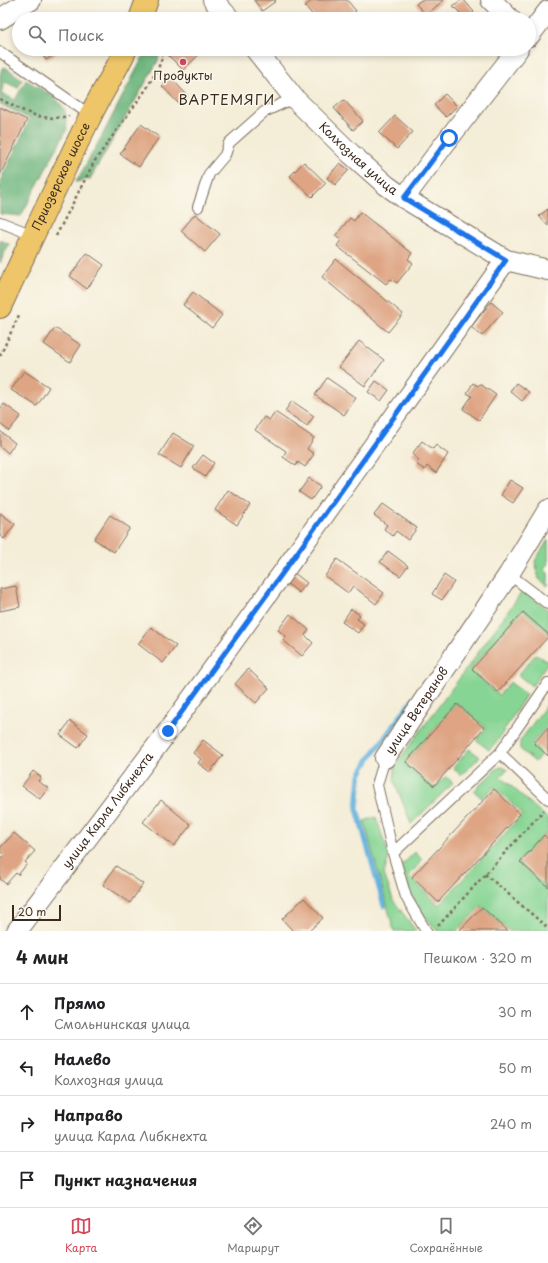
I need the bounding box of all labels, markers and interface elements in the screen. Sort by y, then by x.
search box [12,12,536,56]
icon: search [26,23,48,45]
text: Поиск [58,23,104,46]
marker: Продукты [178,57,188,67]
place label: Продукты [153,66,213,84]
district label: ВАРТЕМЯГИ [179,89,275,110]
street label: Колхозная улица [315,117,402,199]
street label: Приозерское шоссе [27,119,94,233]
route start [440,129,458,147]
street label: улица Ветеранов [380,663,452,757]
route end [159,722,177,740]
street label: улица Карла Либкнехта [57,748,157,872]
scale bar [12,903,61,922]
text: 20 m [18,903,46,920]
text: 4 мин [16,944,69,970]
text: Пешком · 320 m [424,948,532,967]
text: Прямо [54,991,105,1014]
icon: ahead [16,1001,38,1023]
text: 30 m [498,1002,532,1021]
text: Смольнинская улица [54,1014,190,1033]
text: Налево [54,1047,111,1070]
icon: left [16,1057,38,1079]
text: 50 m [498,1058,532,1077]
text: Колхозная улица [54,1070,163,1089]
text: Направо [54,1103,123,1126]
icon: right [16,1113,38,1135]
text: 240 m [490,1114,532,1133]
text: улица Карла Либкнехта [54,1126,207,1145]
text: Пункт назначения [54,1168,197,1191]
icon: arrive [16,1169,38,1191]
tab: Карта [65,1215,97,1256]
tab: Маршрут [227,1215,279,1256]
tab: Сохранённые [409,1215,483,1256]

